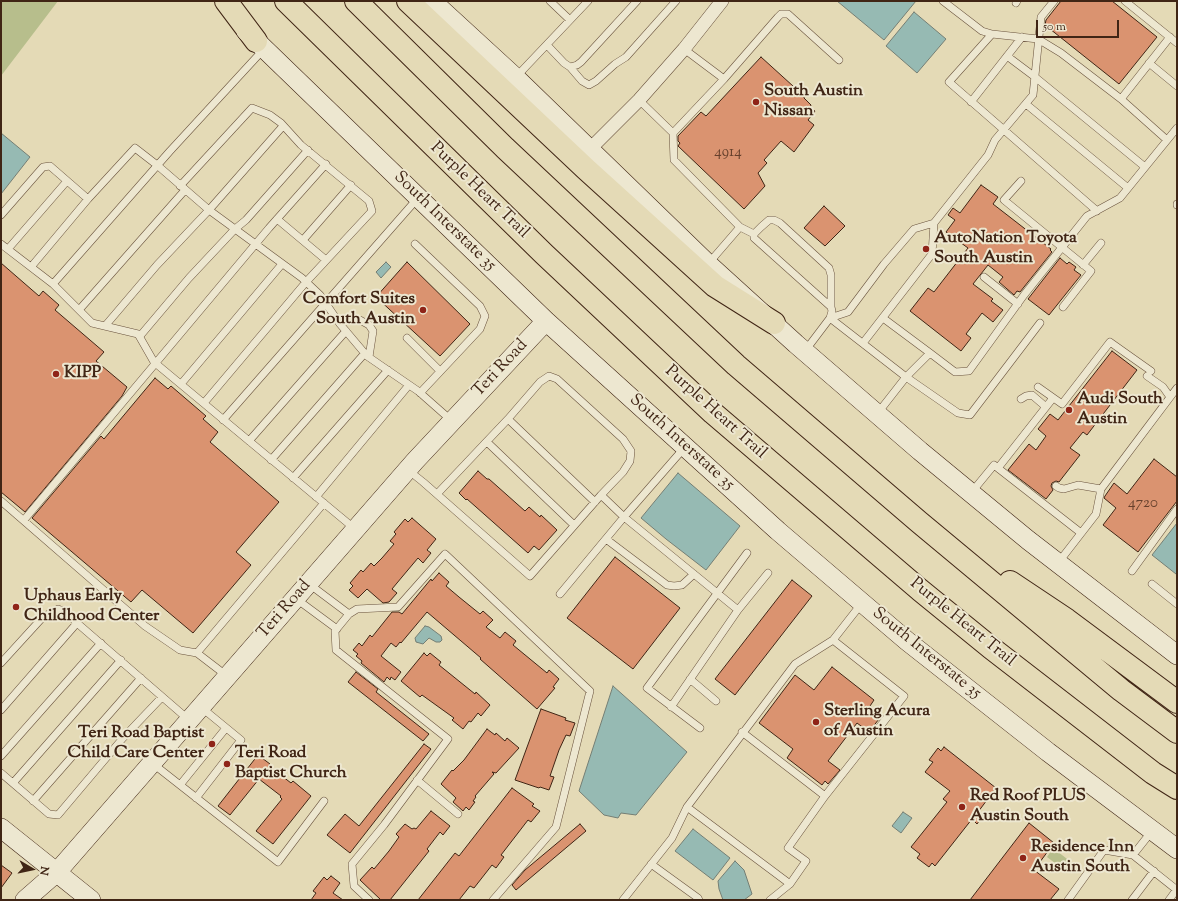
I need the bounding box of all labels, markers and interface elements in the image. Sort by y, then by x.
scale bar [1038,12,1121,38]
text: 50 m [1043,18,1066,36]
place label: South Austin Nissan [764,82,863,122]
marker: South Austin Nissan [751,97,761,107]
street label: Purple Heart Trail [425,139,533,243]
house number: 4914 [714,144,742,162]
street label: South Interstate 35 [389,168,499,276]
place label: AutoNation Toyota South Austin [934,229,1077,269]
marker: AutoNation Toyota South Austin [921,244,931,254]
place label: Comfort Suites South Austin [303,290,415,330]
marker: Comfort Suites South Austin [418,305,428,315]
street label: Teri Road [469,336,533,402]
street label: Purple Heart Trail [660,362,770,464]
place label: KIPP [64,364,101,384]
marker: KIPP [51,369,61,379]
street label: South Interstate 35 [624,390,738,496]
place label: Audi South Austin [1077,390,1163,430]
marker: Audi South Austin [1064,405,1074,415]
house number: 4720 [1128,495,1158,513]
street label: Purple Heart Trail [905,574,1019,672]
street label: Teri Road [254,576,316,644]
place label: Uphaus Early Childhood Center [24,587,159,627]
marker: Uphaus Early Childhood Center [11,602,21,612]
street label: South Interstate 35 [867,604,985,704]
place label: Sterling Acura of Austin [824,702,930,742]
marker: Sterling Acura of Austin [811,717,821,727]
place label: Teri Road Baptist Child Care Center [68,724,204,764]
marker: Teri Road Baptist Child Care Center [207,739,217,749]
place label: Teri Road Baptist Church [235,744,347,784]
marker: Teri Road Baptist Church [222,759,232,769]
place label: Red Roof PLUS Austin South [970,787,1086,827]
marker: Red Roof PLUS Austin South [957,802,967,812]
place label: Residence Inn Austin South [1031,838,1134,878]
north arrow [12,849,52,889]
marker: Residence Inn Austin South [1018,853,1028,863]
text: N [35,865,52,876]

